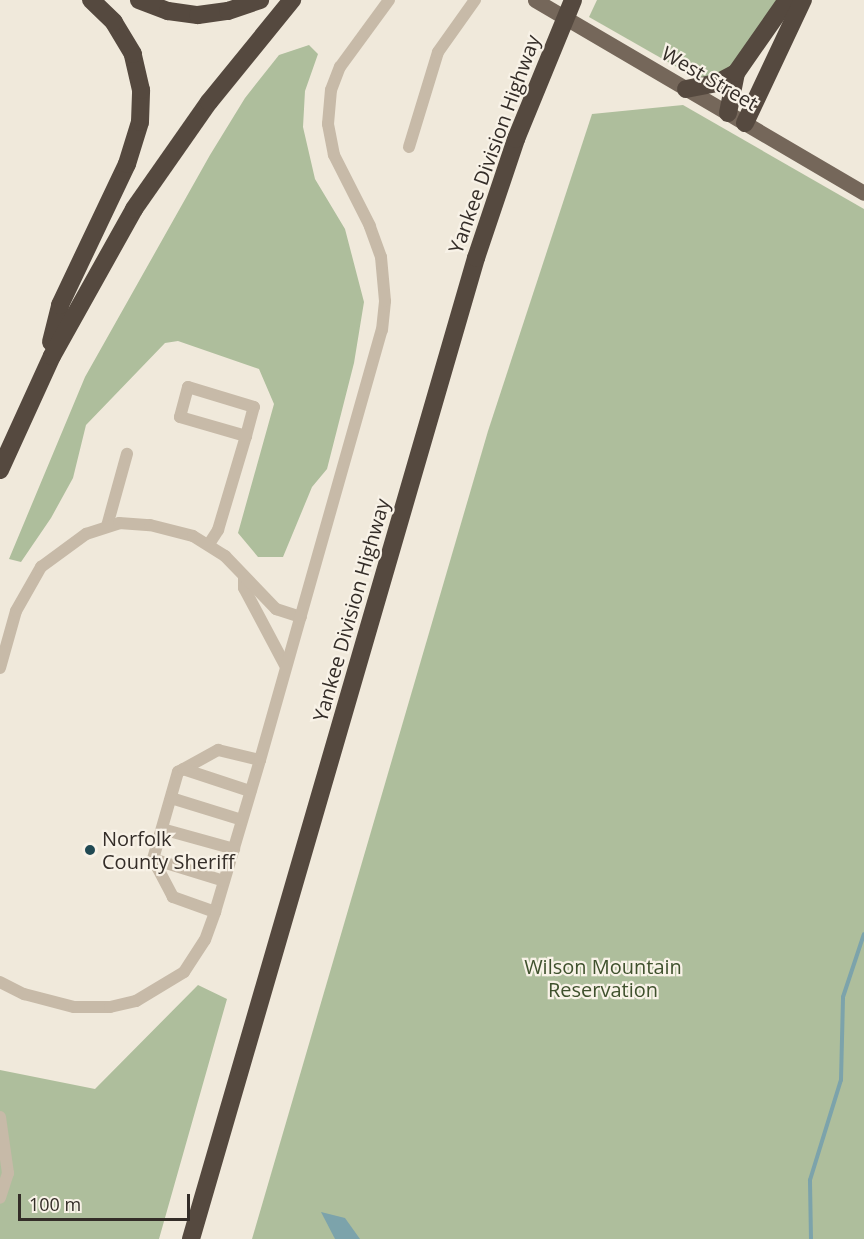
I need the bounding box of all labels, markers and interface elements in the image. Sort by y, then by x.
street label: Yankee Division Highway [443,31,545,257]
street label: West Street [657,41,763,115]
street label: Yankee Division Highway [308,496,394,724]
place label: Norfolk County Sheriff [102,826,235,873]
marker: Norfolk County Sheriff [83,843,97,857]
park label: Wilson Mountain Reservation [524,954,682,1001]
scale bar [21,1182,194,1220]
text: 100 m [29,1192,81,1216]

